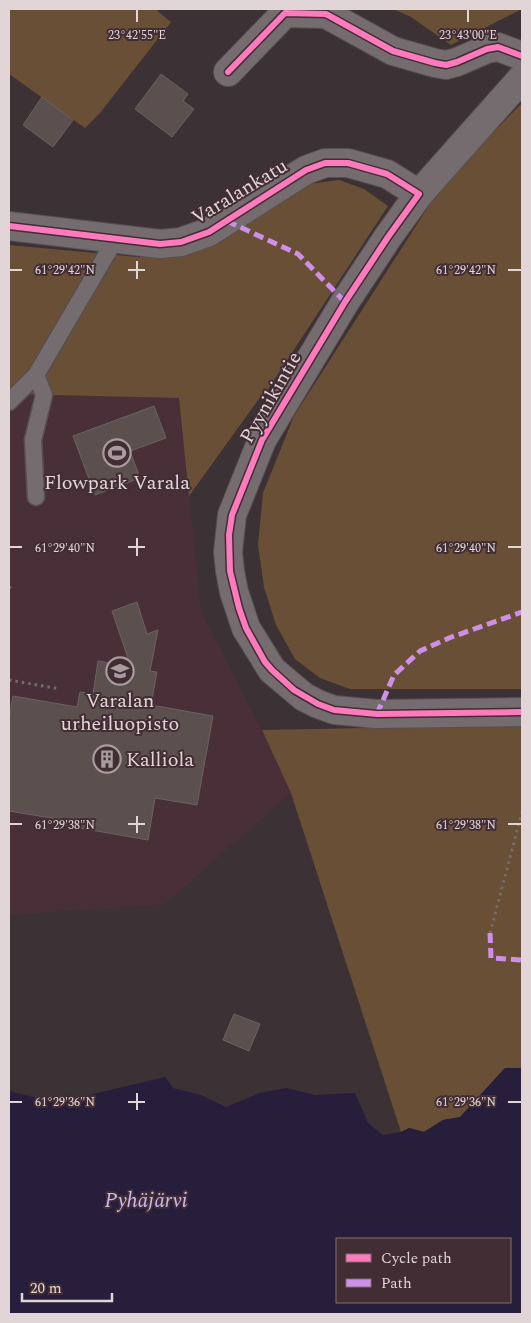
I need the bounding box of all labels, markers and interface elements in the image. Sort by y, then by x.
text: 23°42'55"E [108,26,166,45]
text: 23°43'00"E [439,26,497,45]
street label: Varalankatu [186,151,293,232]
text: 61°29'42"N [35,261,95,280]
text: 61°29'42"N [436,261,496,280]
street label: Pyynikintie [232,346,309,449]
sports icon: Flowpark Varala [102,438,132,468]
place label: Flowpark Varala [44,468,190,498]
text: 61°29'40"N [35,539,95,558]
text: 61°29'40"N [436,539,496,558]
school or university icon: Varalan urheiluopisto [105,656,135,686]
place label: Varalan urheiluopisto [61,686,179,739]
building icon: Kalliola [92,744,122,774]
place label: Kalliola [126,745,194,775]
text: 61°29'38"N [35,816,95,835]
text: 61°29'38"N [436,816,496,835]
text: 61°29'36"N [35,1093,95,1112]
text: 61°29'36"N [436,1093,496,1112]
water label: Pyhäjärvi [104,1185,188,1217]
legend [336,1238,511,1303]
text: Cycle path [381,1247,452,1270]
scale bar [22,1270,112,1302]
text: Path [381,1272,412,1295]
text: 20 m [30,1277,62,1300]

